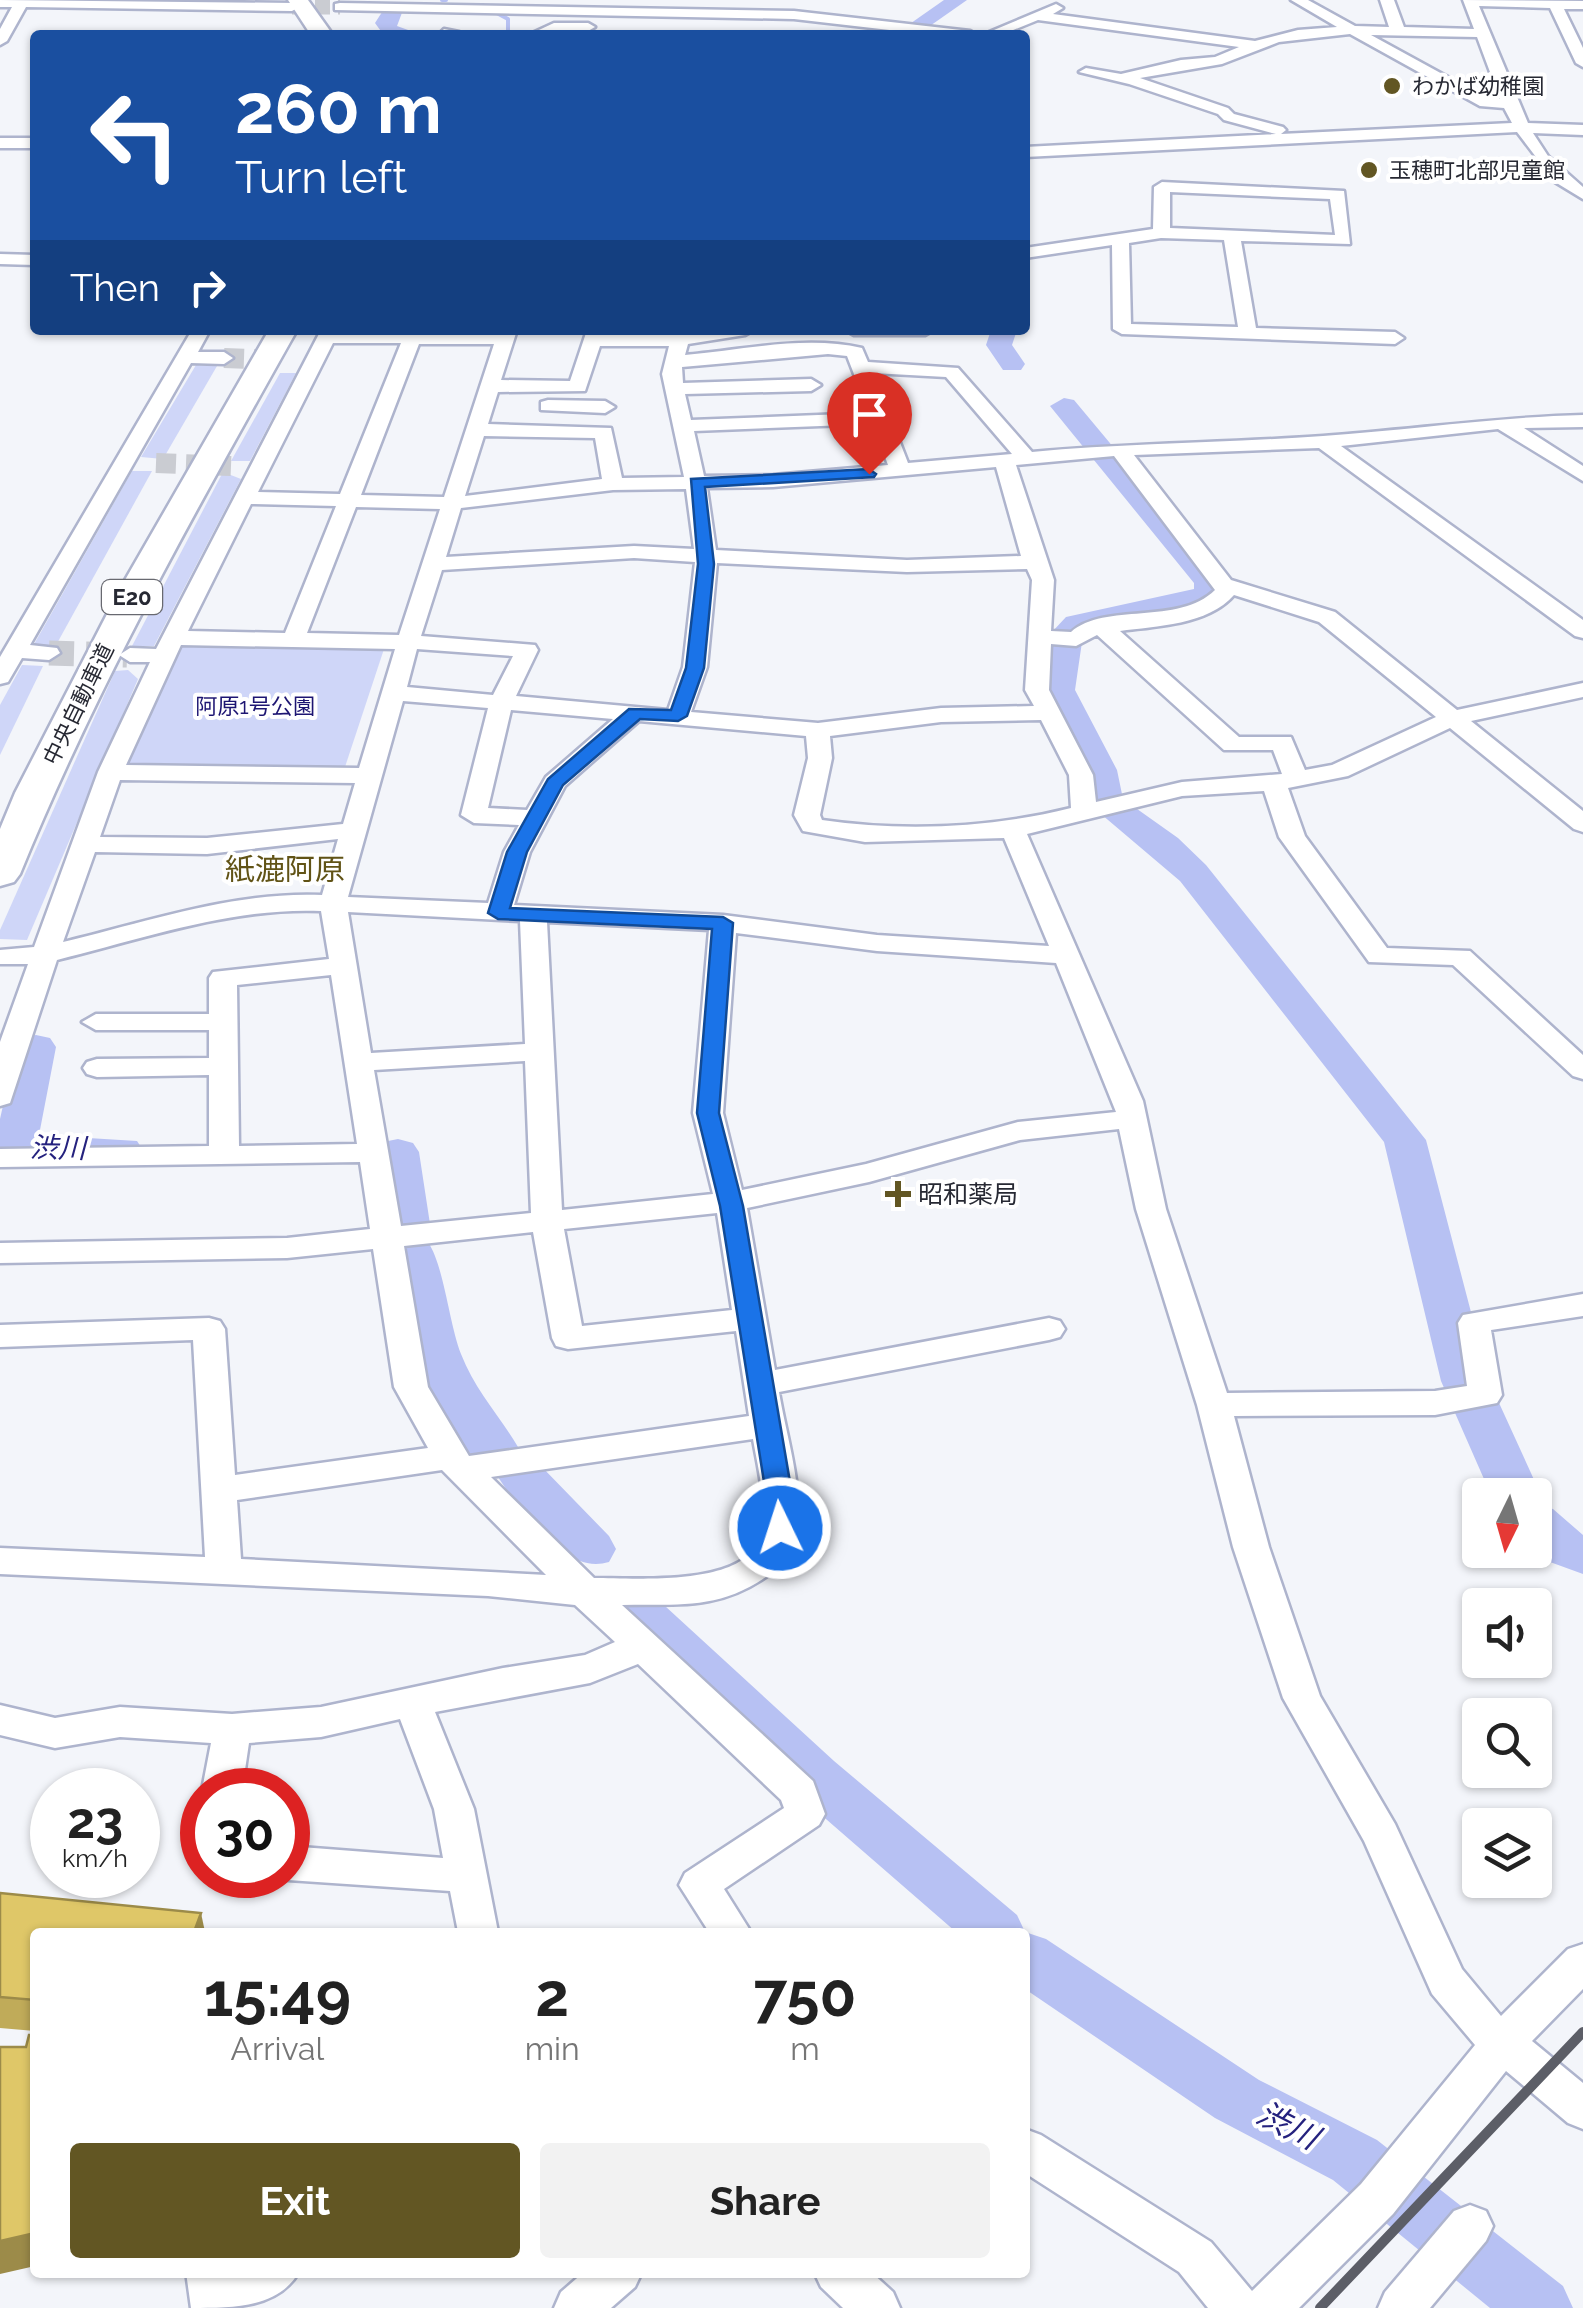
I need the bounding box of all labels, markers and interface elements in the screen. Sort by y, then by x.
text: 260 m [235,67,442,149]
icon: left [70,70,200,200]
place label: わかば幼稚園 [1412,73,1544,99]
marker: わかば幼稚園 [1381,75,1403,97]
text: Turn left [235,151,407,204]
place label: 玉穂町北部児童館 [1389,157,1565,183]
marker: 玉穂町北部児童館 [1358,159,1380,181]
icon: right [180,260,235,315]
text: Then [70,265,160,310]
pin [827,372,912,475]
icon: arrive [842,387,897,442]
road number: E20 [102,580,162,614]
street label: 中央自動車道 [37,639,119,769]
park label: 阿原1号公園 [195,693,315,719]
district label: 紙漉阿原 [225,852,345,887]
water label: 渋川 [30,1131,89,1165]
place label: 昭和薬局 [918,1179,1018,1209]
marker: 昭和薬局 [887,1183,909,1205]
position arrow [728,1476,832,1580]
north arrow [1462,1478,1552,1568]
map controls [1462,1478,1552,1898]
button: sound [1462,1588,1552,1678]
button: search [1462,1698,1552,1788]
speed limit sign: 30 [180,1768,310,1898]
text: 23 [67,1791,123,1850]
button: layers [1462,1808,1552,1898]
text: km/h [62,1843,128,1873]
text: 15:49 [204,1960,351,2030]
text: 2 [535,1960,569,2030]
text: 750 [753,1960,856,2030]
text: Arrival [230,2030,324,2067]
text: min [525,2030,580,2067]
text: m [790,2030,820,2067]
water label: 渋川 [1251,2094,1328,2157]
button: Exit [70,2143,520,2258]
button: Share [540,2143,990,2258]

